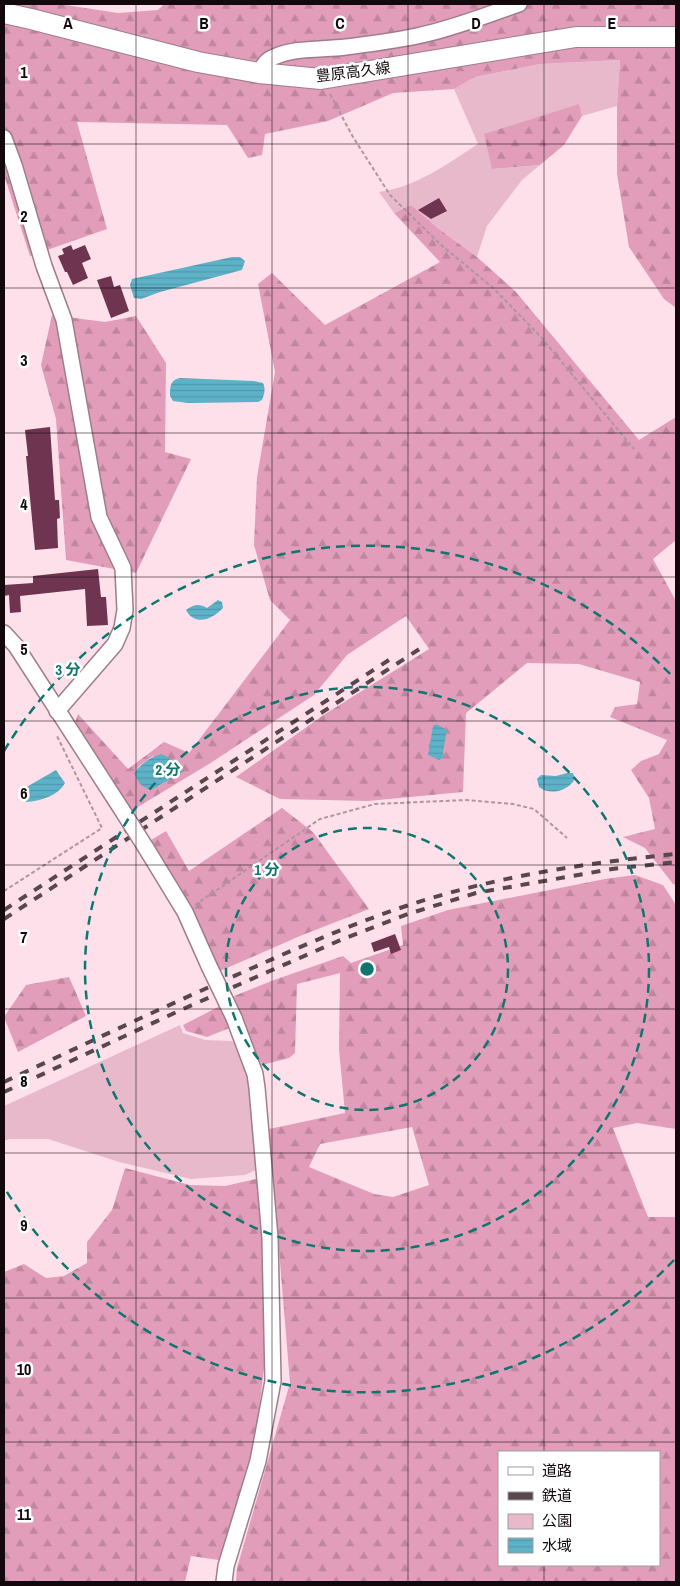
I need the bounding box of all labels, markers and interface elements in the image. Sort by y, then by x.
text: A [63,12,73,34]
text: B [199,12,209,34]
text: C [335,12,345,34]
text: D [471,12,481,34]
text: E [608,12,617,34]
street label: 豊原高久線 [314,57,391,86]
text: 1 [20,61,28,83]
text: 2 [20,205,28,227]
text: 3 [20,349,28,371]
text: 4 [20,493,28,515]
text: 5 [20,638,28,660]
text: 3 分 [55,659,81,680]
text: 2 分 [155,759,181,780]
text: 6 [20,782,28,804]
text: 1 分 [254,859,280,880]
text: 7 [20,926,28,948]
centre of rings [358,960,376,978]
text: 8 [20,1070,28,1092]
text: 9 [20,1214,28,1236]
text: 10 [17,1358,31,1380]
legend [498,1451,660,1566]
text: 道路 [542,1460,572,1481]
text: 鉄道 [542,1485,572,1506]
text: 11 [17,1503,32,1525]
text: 公園 [542,1510,572,1531]
text: 水域 [542,1535,572,1556]

